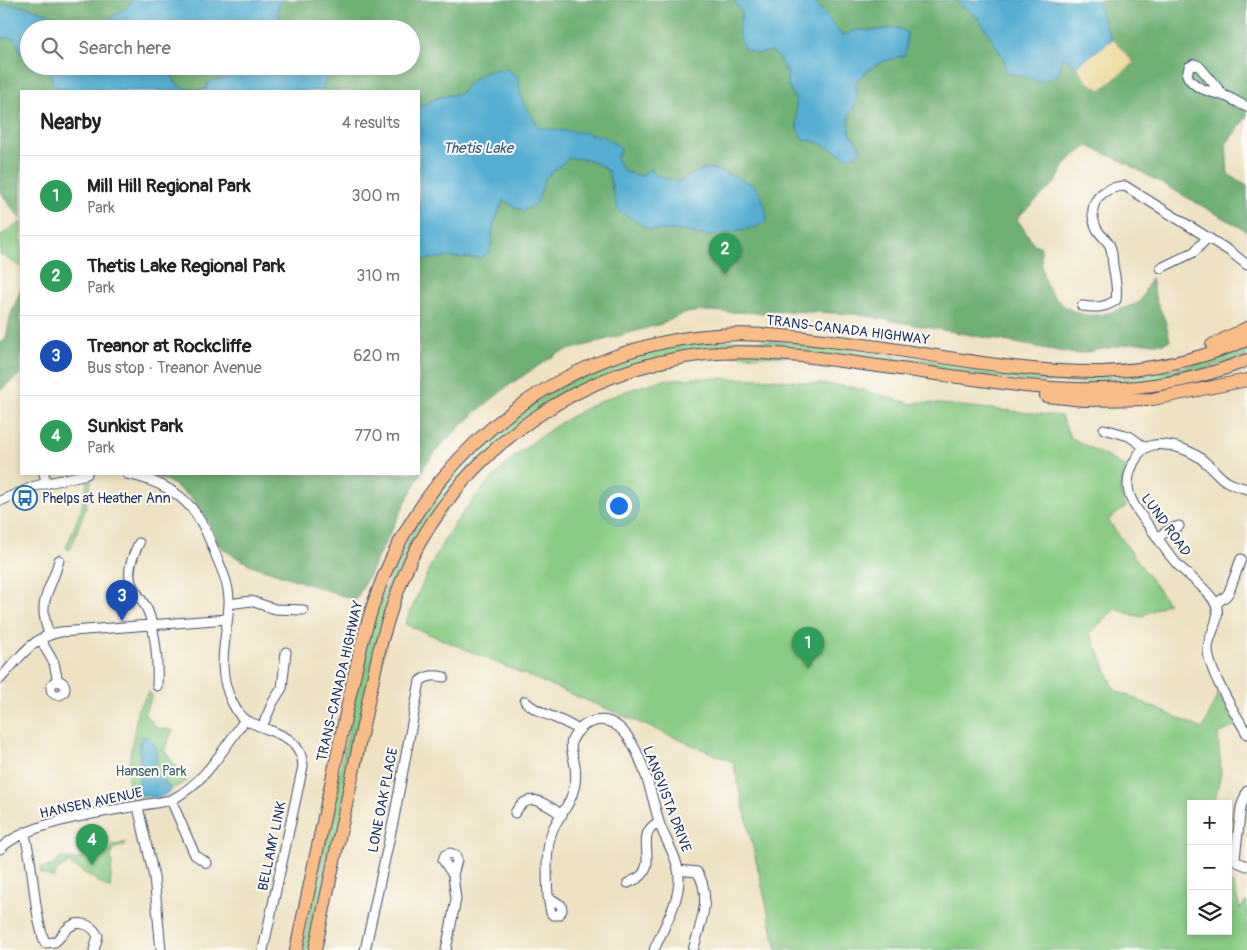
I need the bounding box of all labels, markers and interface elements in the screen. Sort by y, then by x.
search box [20,20,420,75]
icon: search [38,34,66,62]
text: Search here [78,36,171,60]
text: Nearby [40,109,101,136]
text: 4 results [342,113,400,133]
water label: Thetis Lake [443,139,515,158]
text: Mill Hill Regional Park [87,174,251,198]
text: 1 [53,186,59,206]
text: 300 m [352,186,400,206]
text: Park [87,198,115,218]
pin: 2 [709,233,741,274]
text: Thetis Lake Regional Park [87,254,285,278]
text: 2 [52,266,60,286]
text: 310 m [356,266,400,286]
text: Park [87,278,115,298]
street label: TRANS-CANADA HIGHWAY [765,312,931,348]
text: Treanor at Rockcliffe [87,334,251,358]
text: 3 [52,346,60,366]
text: 620 m [353,346,400,366]
text: Bus stop · Treanor Avenue [87,358,262,378]
text: Sunkist Park [87,414,183,438]
text: 4 [51,426,61,446]
text: 770 m [354,426,400,446]
text: Park [87,438,115,458]
bus stop icon: Phelps at Heather Ann [12,485,38,511]
place label: Phelps at Heather Ann [42,490,171,507]
street label: LUND ROAD [1138,490,1195,560]
your location [606,493,632,519]
pin: 3 [106,580,138,621]
street label: TRANS-CANADA HIGHWAY [313,599,367,763]
pin: 1 [792,627,824,668]
street label: LANGVISTA DRIVE [639,744,695,854]
street label: LONE OAK PLACE [364,746,402,854]
park label: Hansen Park [116,763,187,780]
street label: HANSEN AVENUE [38,784,144,822]
street label: BELLAMY LINK [254,799,290,892]
map controls [1187,800,1232,935]
button: + [1187,800,1232,845]
pin: 4 [76,824,108,865]
button: − [1187,845,1232,890]
button: layers [1187,890,1232,935]

